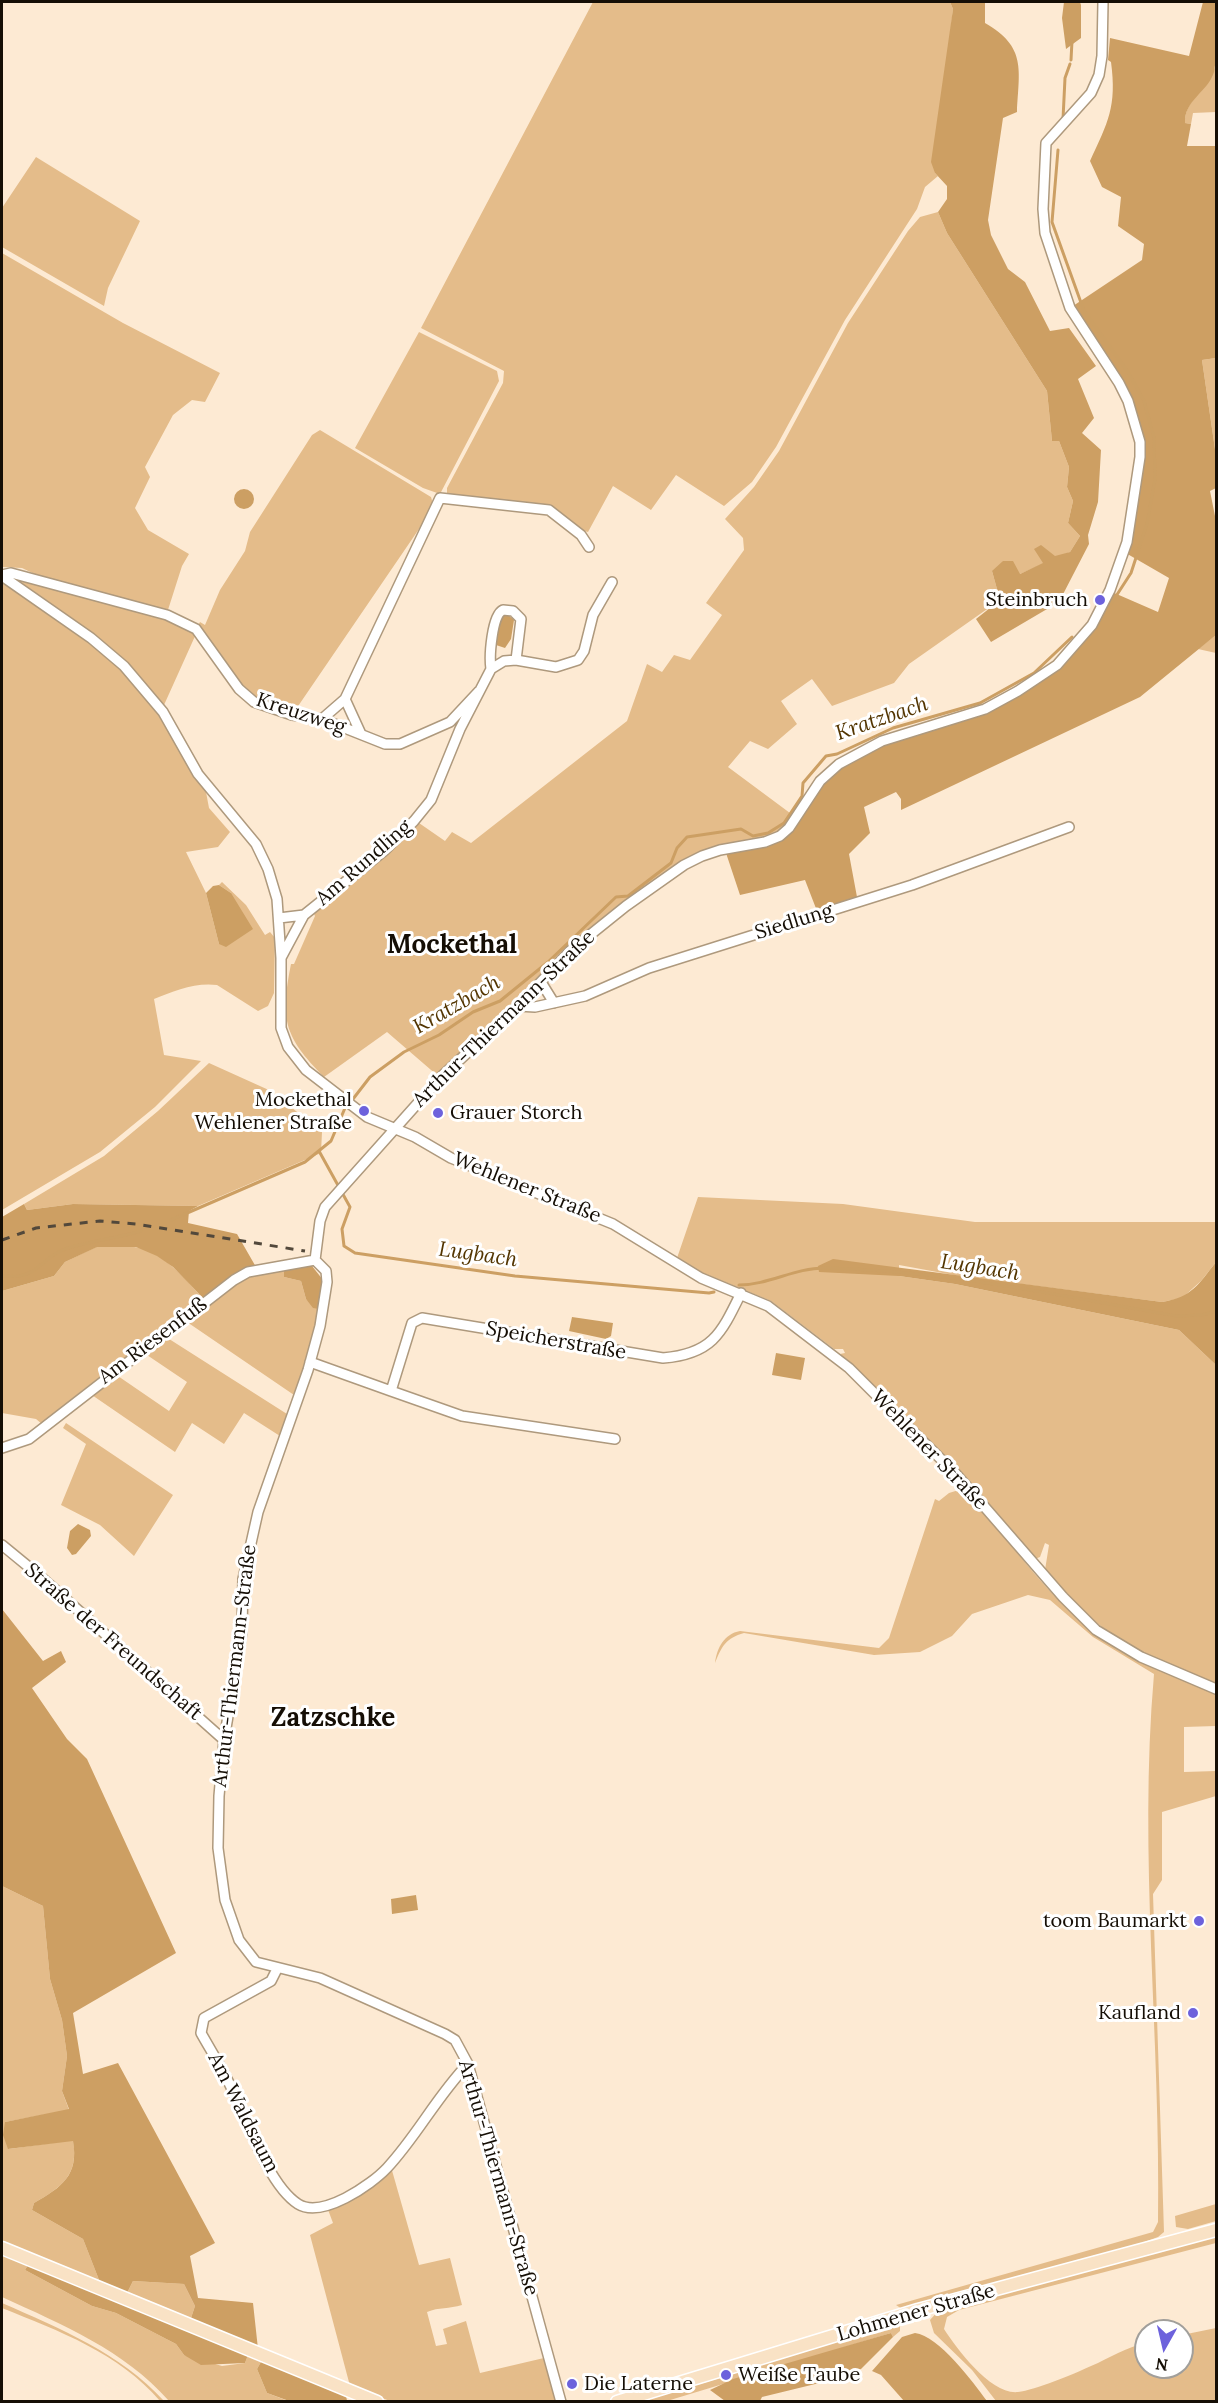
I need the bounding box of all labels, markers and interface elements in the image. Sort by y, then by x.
place label: Steinbruch [986,588,1088,612]
marker: Steinbruch [1093,593,1107,607]
street label: Kreuzweg [253,688,349,740]
water label: Kratzbach [832,691,932,747]
street label: Am Rundling [311,815,417,911]
street label: Siedlung [752,899,836,945]
street label: Arthur-Thiermann-Straße [408,926,600,1112]
district label: Mockethal [387,930,517,962]
water label: Kratzbach [409,970,505,1040]
place label: Mockethal Wehlener Straße [195,1088,352,1135]
place label: Grauer Storch [450,1101,582,1125]
marker: Mockethal Wehlener Straße [357,1104,371,1118]
marker: Grauer Storch [431,1106,445,1120]
street label: Wehlener Straße [450,1147,604,1229]
water label: Lugbach [437,1237,519,1273]
water label: Lugbach [939,1249,1021,1287]
street label: Am Riesenfuß [94,1293,212,1389]
street label: Speicherstraße [484,1317,628,1365]
street label: Wehlener Straße [866,1385,992,1515]
street label: Arthur-Thiermann-Straße [208,1543,262,1789]
street label: Straße der Freundschaft [19,1558,207,1726]
district label: Zatzschke [271,1703,395,1735]
place label: toom Baumarkt [1043,1909,1187,1933]
marker: toom Baumarkt [1192,1914,1206,1928]
place label: Kaufland [1098,2001,1181,2025]
marker: Kaufland [1186,2006,1200,2020]
street label: Am Waldsaum [202,2049,284,2177]
street label: Arthur-Thiermann-Straße [453,2057,543,2299]
street label: Lohmener Straße [834,2279,998,2347]
north arrow [1134,2319,1194,2379]
text: N [1154,2354,1169,2376]
place label: Weiße Taube [738,2363,860,2387]
marker: Weiße Taube [719,2368,733,2382]
place label: Die Laterne [584,2372,693,2396]
marker: Die Laterne [565,2377,579,2391]

